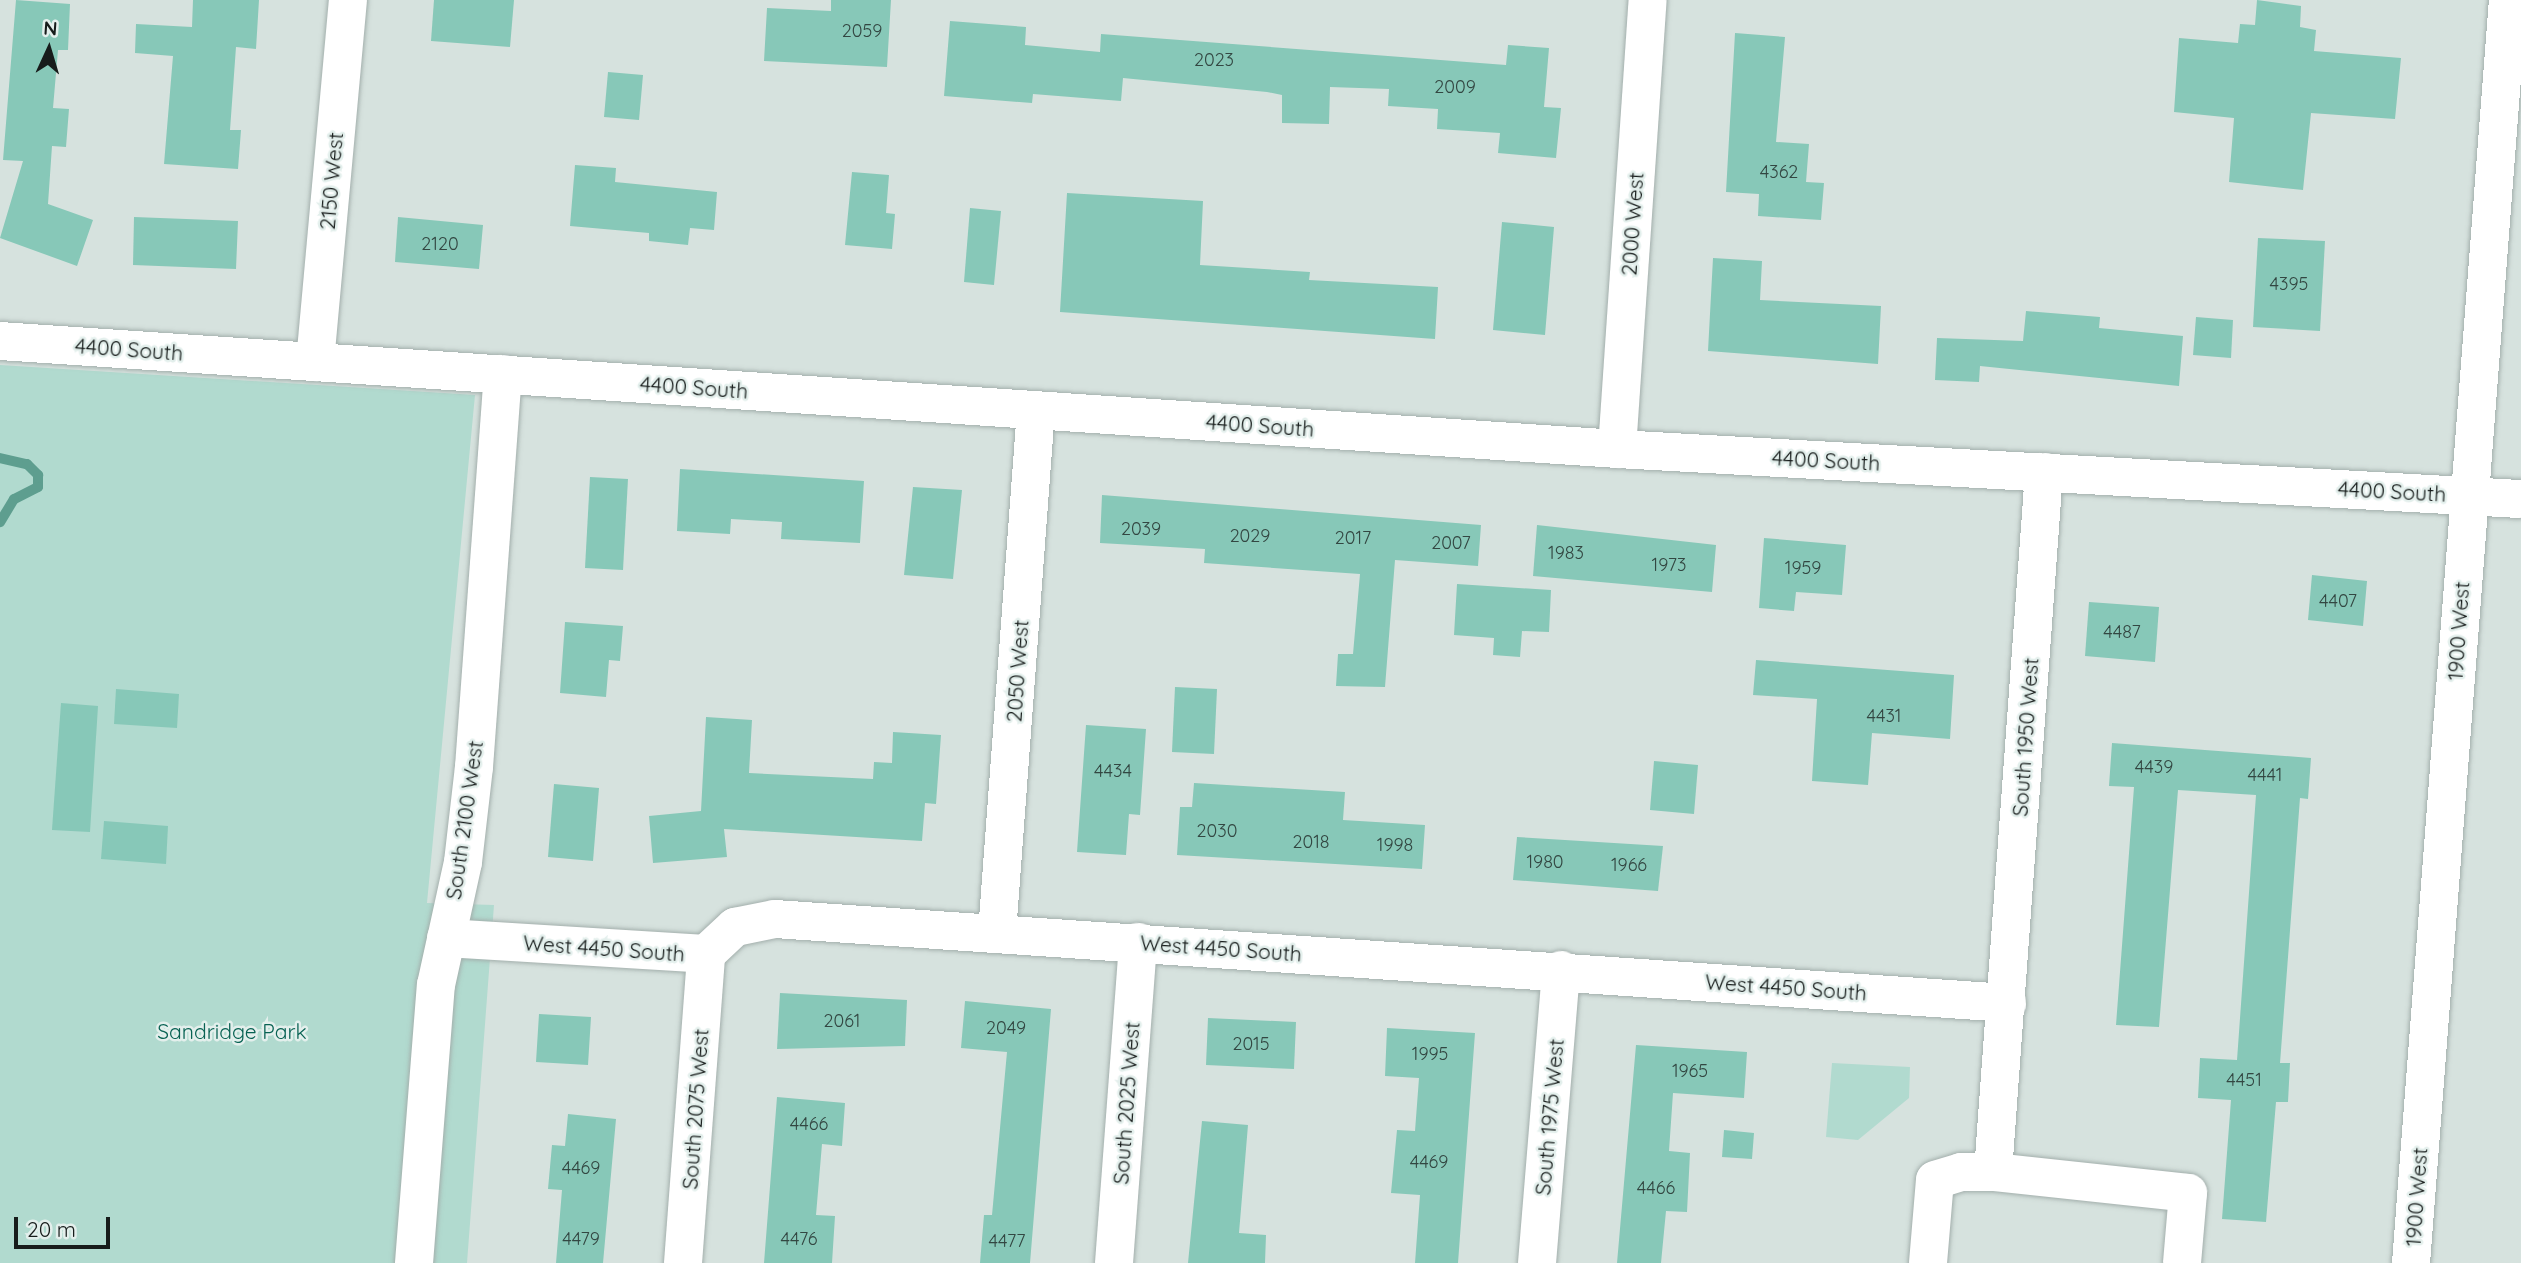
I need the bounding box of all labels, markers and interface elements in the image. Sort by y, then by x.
north arrow [14,14,84,84]
text: N [43,16,58,41]
house number: 2059 [842,20,882,42]
house number: 2023 [1194,49,1234,71]
house number: 2009 [1434,76,1476,98]
street label: 2150 West [314,131,348,231]
house number: 4362 [1760,161,1798,183]
street label: 2000 West [1616,171,1648,277]
house number: 2120 [421,233,459,255]
house number: 4395 [2270,273,2308,295]
street label: 4400 South [74,333,184,365]
street label: 4400 South [639,371,749,403]
street label: 4400 South [1205,409,1315,441]
street label: 4400 South [1771,445,1881,475]
street label: 4400 South [2337,476,2447,506]
house number: 2039 [1121,518,1161,540]
house number: 2029 [1230,525,1270,547]
house number: 2017 [1335,527,1371,549]
house number: 2007 [1431,532,1471,554]
house number: 1983 [1548,542,1584,564]
house number: 1973 [1652,554,1686,576]
house number: 1959 [1785,557,1821,579]
street label: 1900 West [2442,581,2474,681]
house number: 4407 [2319,590,2357,612]
street label: 2050 West [1001,619,1033,723]
house number: 4487 [2103,621,2141,643]
street label: South 1950 West [2007,657,2043,817]
house number: 4431 [1866,705,1902,727]
street label: South 2100 West [440,739,488,901]
house number: 4439 [2135,756,2173,778]
house number: 4434 [1094,760,1132,782]
house number: 4441 [2248,764,2282,786]
house number: 2030 [1197,820,1237,842]
house number: 2018 [1292,831,1330,853]
house number: 1998 [1377,834,1413,856]
house number: 1980 [1526,851,1564,873]
house number: 1966 [1611,854,1647,876]
street label: West 4450 South [522,930,686,966]
street label: West 4450 South [1139,930,1303,966]
street label: West 4450 South [1704,969,1868,1005]
house number: 2061 [824,1010,860,1032]
house number: 2049 [986,1017,1026,1039]
park label: Sandridge Park [157,1018,307,1044]
street label: South 2025 West [1108,1021,1144,1185]
street label: South 2075 West [677,1028,713,1190]
house number: 2015 [1232,1033,1270,1055]
street label: South 1975 West [1530,1038,1568,1196]
house number: 1995 [1412,1043,1448,1065]
house number: 1965 [1672,1060,1708,1082]
house number: 4451 [2226,1069,2262,1091]
house number: 4466 [790,1113,828,1135]
street label: 1900 West [2400,1147,2432,1247]
house number: 4469 [1410,1151,1448,1173]
house number: 4469 [562,1157,600,1179]
house number: 4466 [1637,1177,1675,1199]
scale bar [18,1204,114,1248]
text: 20 m [27,1216,76,1242]
house number: 4479 [562,1228,600,1250]
house number: 4476 [781,1228,817,1250]
house number: 4477 [989,1230,1025,1252]

